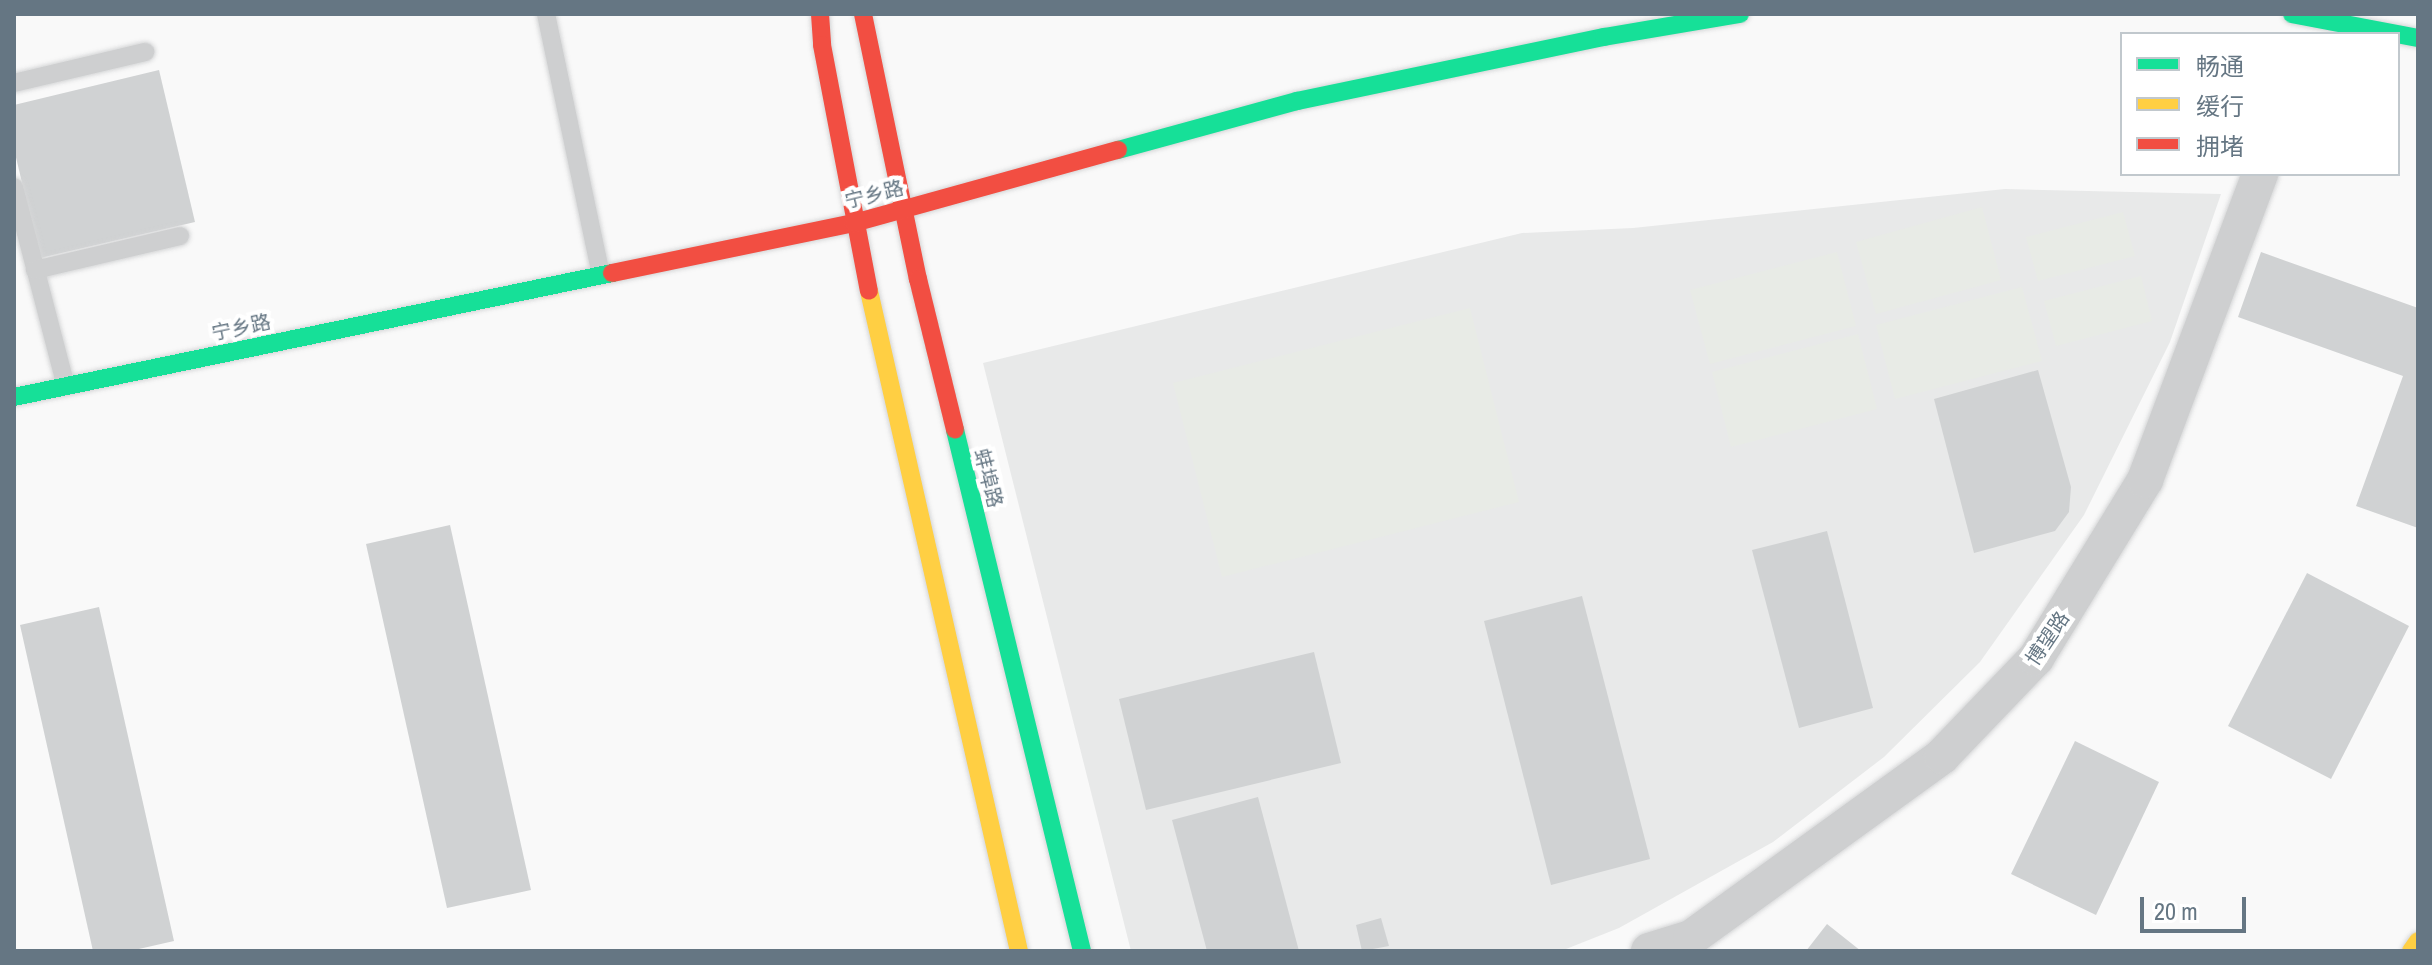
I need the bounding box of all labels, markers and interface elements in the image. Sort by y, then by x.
legend [2120,32,2400,176]
text: 畅通 [2196,50,2244,82]
text: 缓行 [2196,90,2244,122]
text: 拥堵 [2196,130,2244,162]
street label: 宁乡路 [842,175,906,213]
street label: 宁乡路 [209,309,273,345]
street label: 蚌埠路 [970,446,1008,510]
street label: 博望路 [2020,606,2074,670]
scale bar [2144,881,2250,931]
text: 20 m [2154,895,2198,927]

